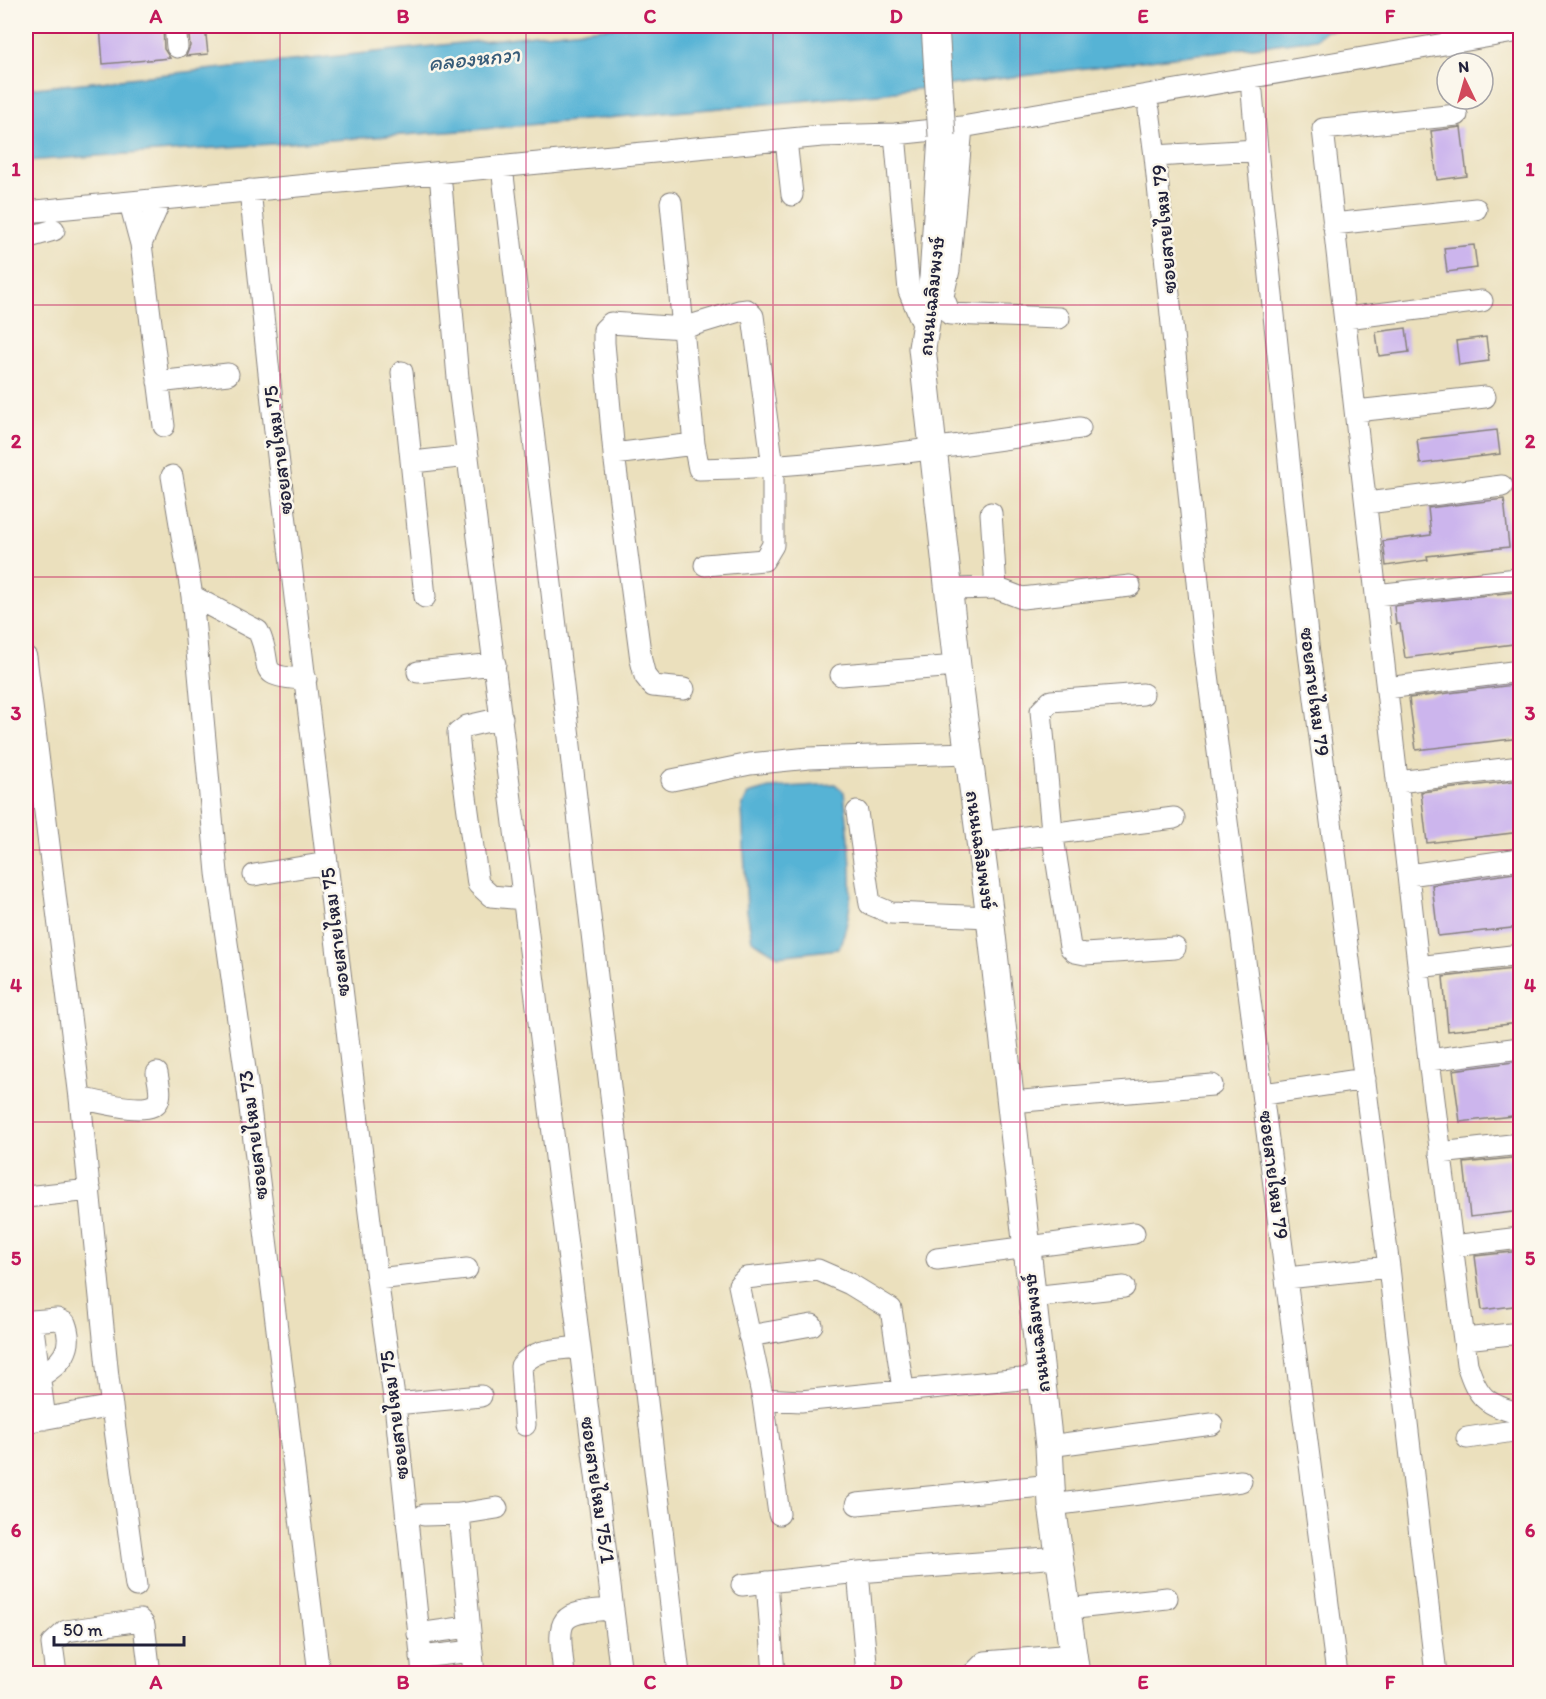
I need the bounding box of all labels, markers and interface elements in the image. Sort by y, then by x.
text: A [149,4,163,28]
text: B [397,4,410,28]
text: C [644,4,657,28]
text: D [889,4,903,28]
text: E [1137,4,1149,28]
text: F [1385,4,1396,28]
water label: คลองหกวา [427,40,522,77]
north arrow [1435,51,1495,111]
text: N [1458,57,1470,76]
text: 1 [11,157,21,181]
text: 1 [1525,157,1535,181]
street label: ซอยสายไหม 79 [1145,163,1182,295]
street label: ถนนเฉลิมพงษ์ [912,235,949,357]
street label: ซอยสายไหม 75 [257,384,298,516]
text: 2 [11,429,22,453]
text: 2 [1525,429,1536,453]
street label: ซอยสายไหม 79 [1295,626,1336,758]
text: 3 [11,701,22,725]
text: 3 [1525,701,1536,725]
street label: ถนนเฉลิมพงษ์ [961,789,1002,911]
street label: ซอยสายไหม 75 [314,866,355,998]
text: 4 [10,973,22,997]
text: 4 [1524,973,1536,997]
street label: ซอยสายไหม 73 [232,1069,273,1201]
street label: ซอยสายไหม 79 [1254,1109,1295,1241]
text: 5 [11,1246,22,1270]
text: 5 [1525,1246,1536,1270]
street label: ถนนเฉลิมพงษ์ [1016,1272,1055,1394]
street label: ซอยสายไหม 75 [373,1349,414,1481]
street label: ซอยสายไหม 75/1 [576,1415,621,1565]
text: 6 [11,1518,22,1542]
text: 6 [1525,1518,1536,1542]
scale bar [54,1609,184,1647]
text: 50 m [63,1619,103,1641]
text: A [149,1670,163,1694]
text: B [397,1670,410,1694]
text: C [644,1670,657,1694]
text: D [889,1670,903,1694]
text: E [1137,1670,1149,1694]
text: F [1385,1670,1396,1694]

